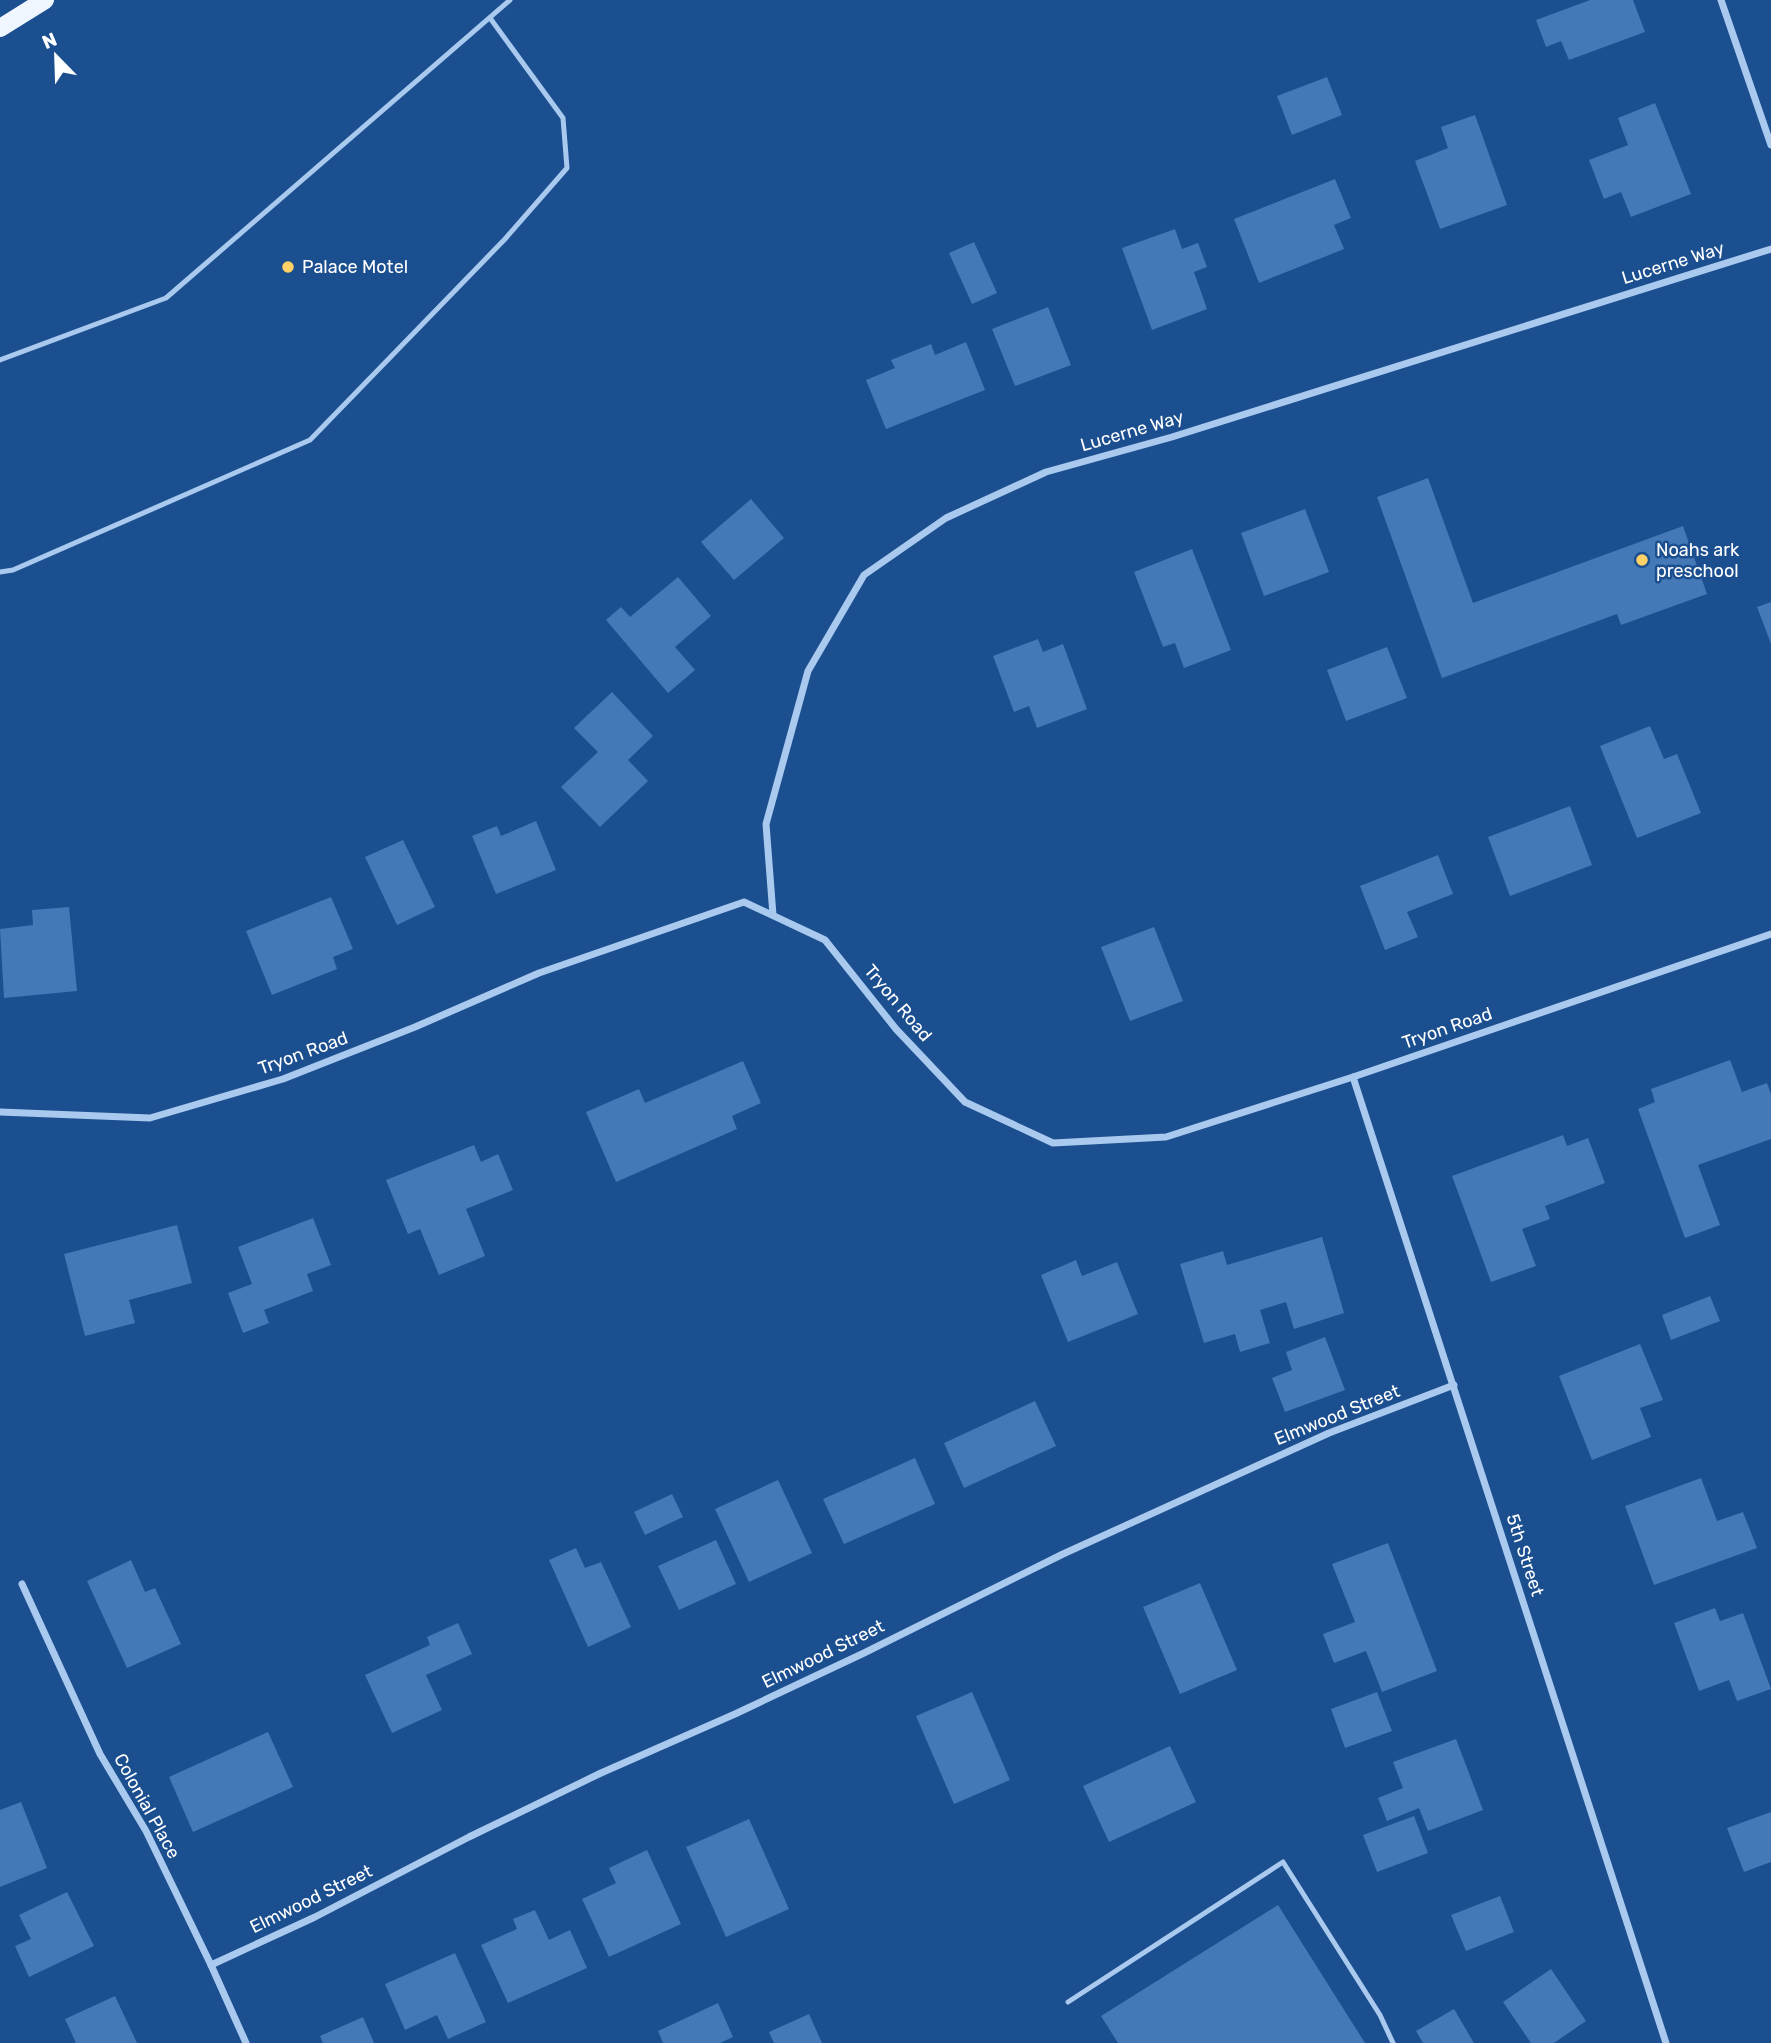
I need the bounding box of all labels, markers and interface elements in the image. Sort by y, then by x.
north arrow [21,21,91,91]
text: N [39,28,60,54]
street label: Lucerne Way [1619,237,1727,289]
place label: Palace Motel [302,256,408,278]
marker: Palace Motel [280,259,296,275]
street label: Lucerne Way [1078,406,1186,456]
place label: Noahs ark preschool [1656,539,1740,582]
marker: Noahs ark preschool [1634,552,1650,568]
street label: Tryon Road [859,960,937,1046]
street label: Tryon Road [1399,1002,1495,1054]
street label: Tryon Road [255,1027,351,1079]
street label: Elmwood Street [1271,1380,1403,1450]
street label: 5th Street [1501,1511,1549,1599]
street label: Elmwood Street [758,1615,888,1693]
street label: Colonial Place [109,1750,185,1862]
street label: Elmwood Street [246,1860,376,1938]

